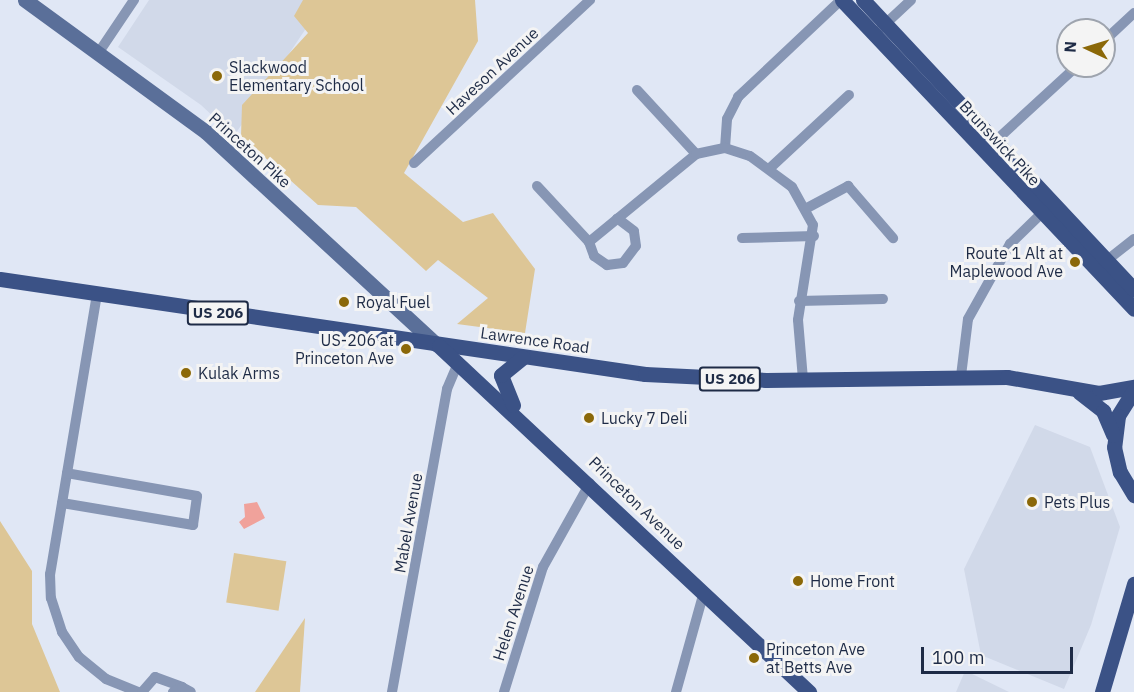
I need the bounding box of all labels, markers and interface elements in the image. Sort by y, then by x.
north arrow [1056,18,1116,78]
street label: Haveson Avenue [442,23,542,119]
text: N [1060,40,1080,53]
place label: Slackwood Elementary School [229,57,364,95]
marker: Slackwood Elementary School [210,69,224,83]
street label: Brunswick Pike [956,96,1044,190]
street label: Princeton Pike [205,108,295,192]
place label: Route 1 Alt at Maplewood Ave [949,243,1063,281]
marker: Route 1 Alt at Maplewood Ave [1068,255,1082,269]
place label: Royal Fuel [356,292,430,312]
marker: Royal Fuel [337,295,351,309]
road number: US 206 [186,301,250,325]
street label: Lawrence Road [479,323,591,357]
place label: US-206 at Princeton Ave [295,330,394,368]
marker: US-206 at Princeton Ave [399,342,413,356]
place label: Kulak Arms [198,363,280,383]
marker: Kulak Arms [179,366,193,380]
road number: US 206 [698,367,762,391]
place label: Lucky 7 Deli [601,408,687,428]
marker: Lucky 7 Deli [582,411,596,425]
street label: Princeton Avenue [585,452,689,554]
street label: Mabel Avenue [390,472,426,574]
place label: Pets Plus [1044,492,1110,512]
marker: Pets Plus [1025,495,1039,509]
street label: Helen Avenue [488,563,538,663]
place label: Home Front [810,571,895,591]
marker: Home Front [791,574,805,588]
scale bar [924,635,1076,673]
place label: Princeton Ave at Betts Ave [766,639,865,677]
text: 100 m [932,646,984,669]
marker: Princeton Ave at Betts Ave [747,651,761,665]

